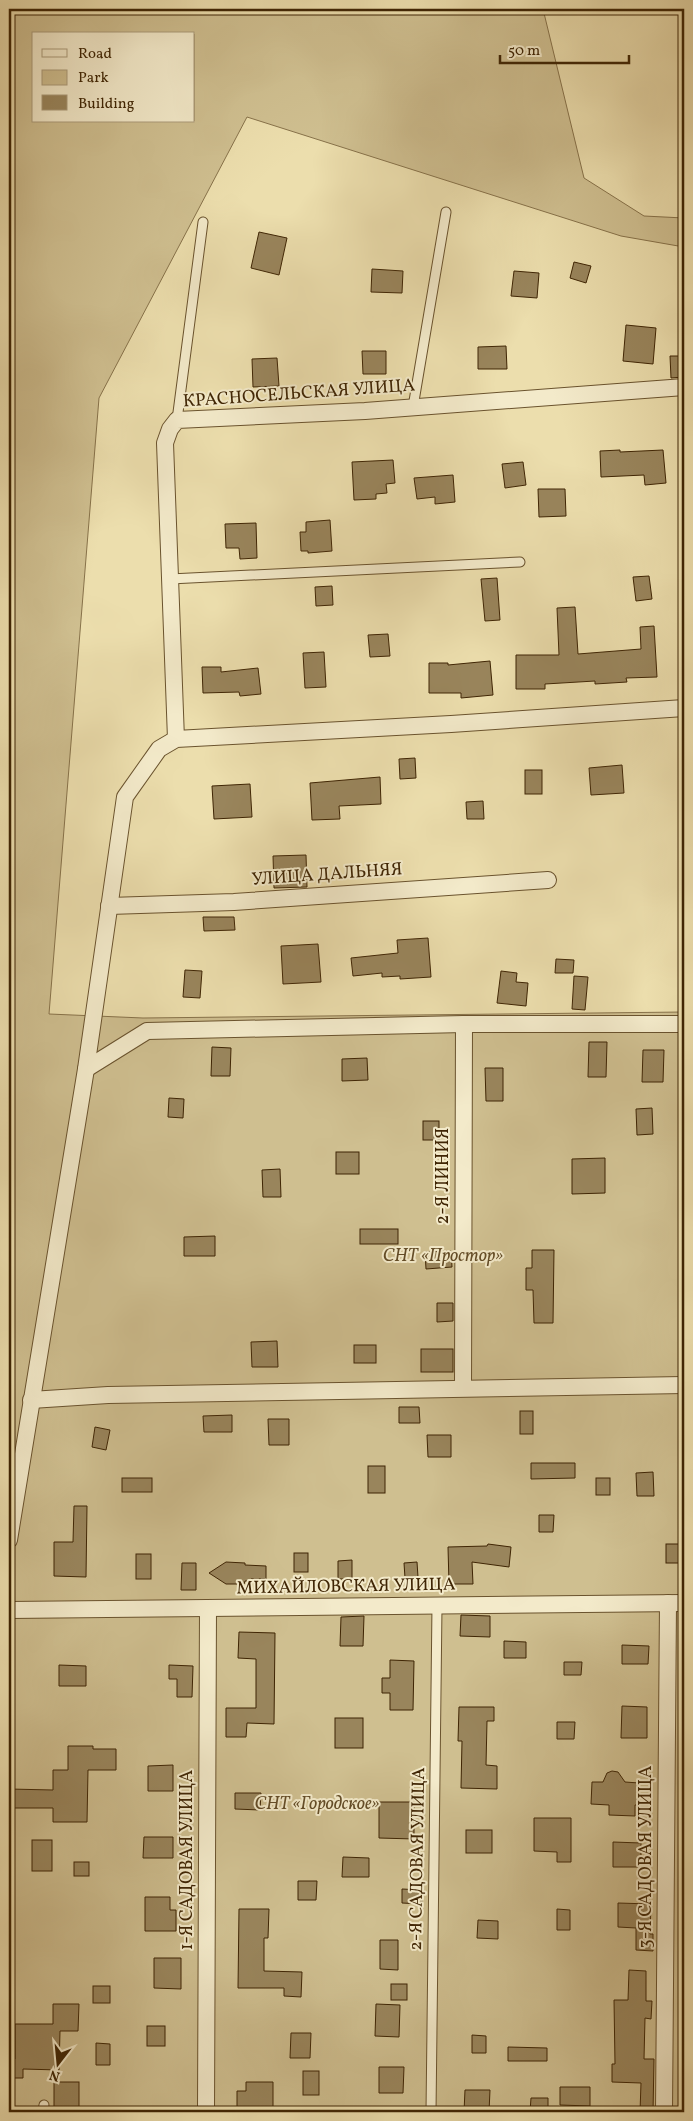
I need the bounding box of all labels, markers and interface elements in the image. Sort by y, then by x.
legend [32,32,195,122]
scale bar [500,32,629,64]
text: 50 m [508,41,540,62]
text: Road [78,44,112,65]
text: Park [78,68,109,89]
text: Building [78,94,135,115]
street label: КРАСНОСЕЛЬСКАЯ УЛИЦА [182,373,416,415]
street label: УЛИЦА ДАЛЬНЯЯ [251,857,403,893]
street label: 2-Я ЛИНИЯ [431,1128,456,1224]
park label: СНТ «Простор» [383,1244,503,1269]
street label: МИХАЙЛОВСКАЯ УЛИЦА [236,1573,456,1601]
street label: 3-Я САДОВАЯ УЛИЦА [634,1765,659,1949]
street label: 2-Я САДОВАЯ УЛИЦА [404,1767,432,1951]
street label: 1-Я САДОВАЯ УЛИЦА [175,1770,200,1950]
park label: СНТ «Городское» [254,1792,380,1817]
north arrow [32,2038,82,2088]
text: N [47,2065,62,2086]

